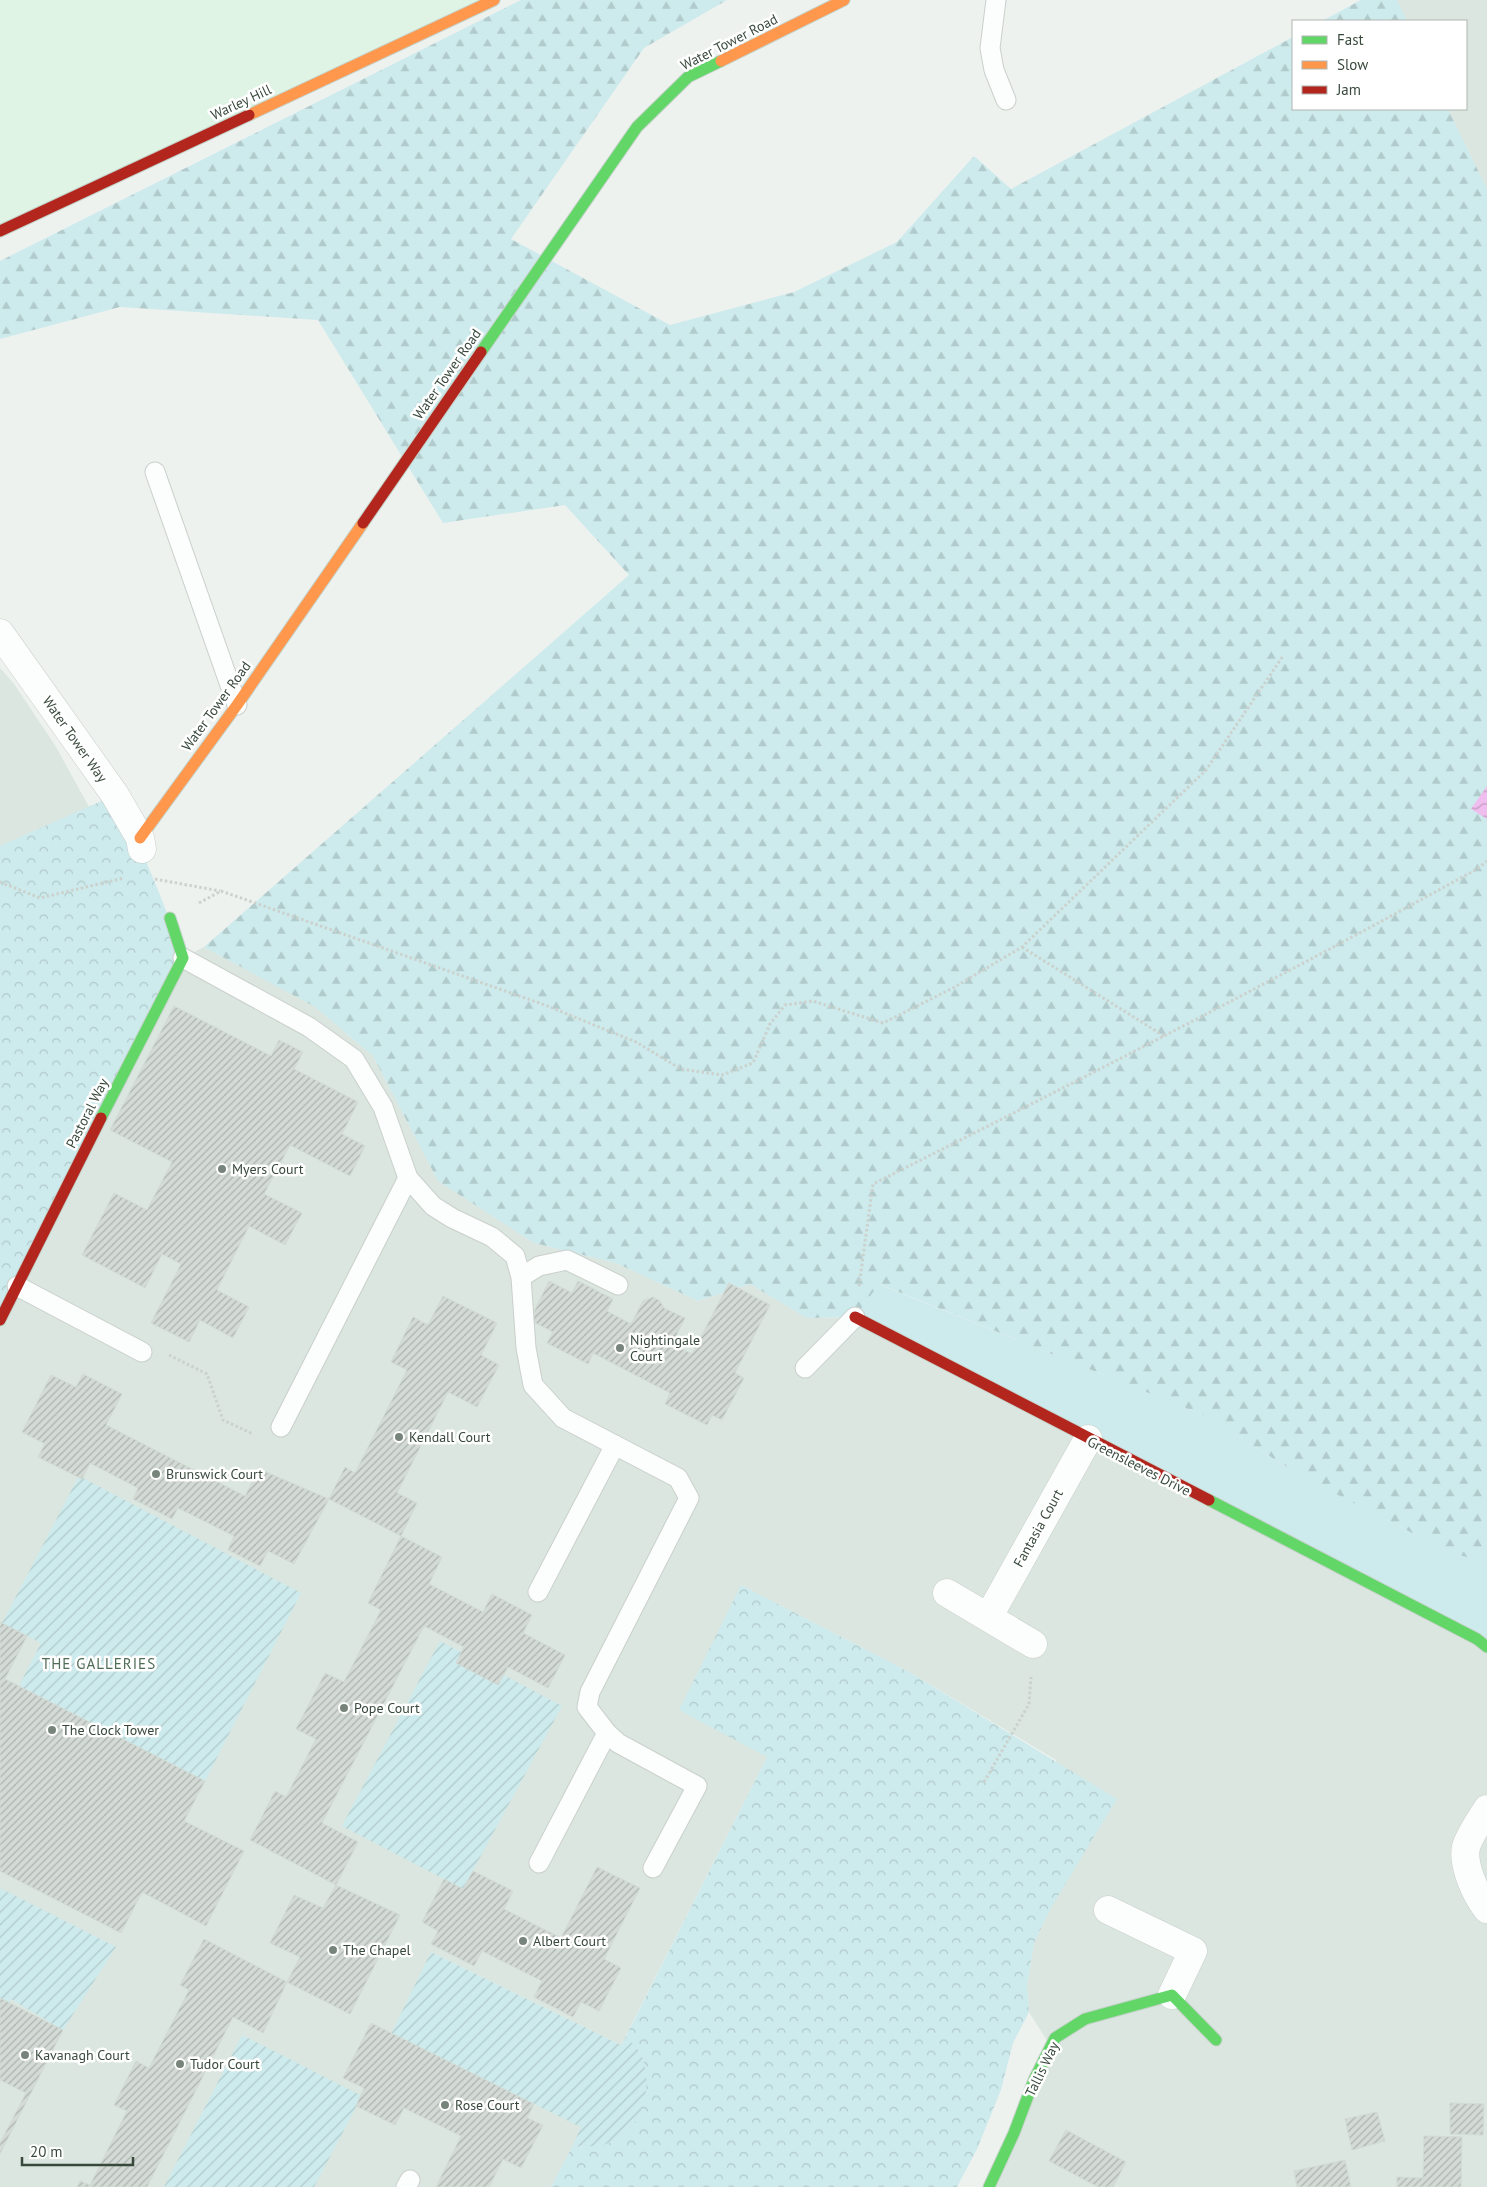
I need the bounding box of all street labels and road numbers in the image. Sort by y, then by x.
street label: Water Tower Road [677,10,781,74]
street label: Warley Hill [208,80,274,124]
street label: Water Tower Road [409,325,485,423]
street label: Water Tower Road [177,658,255,754]
street label: Water Tower Way [39,692,112,786]
street label: Pastoral Way [62,1075,112,1151]
street label: Greensleeves Drive [1084,1432,1194,1500]
street label: Fantasia Court [1009,1486,1067,1570]
street label: Tallis Way [1021,2038,1063,2099]

